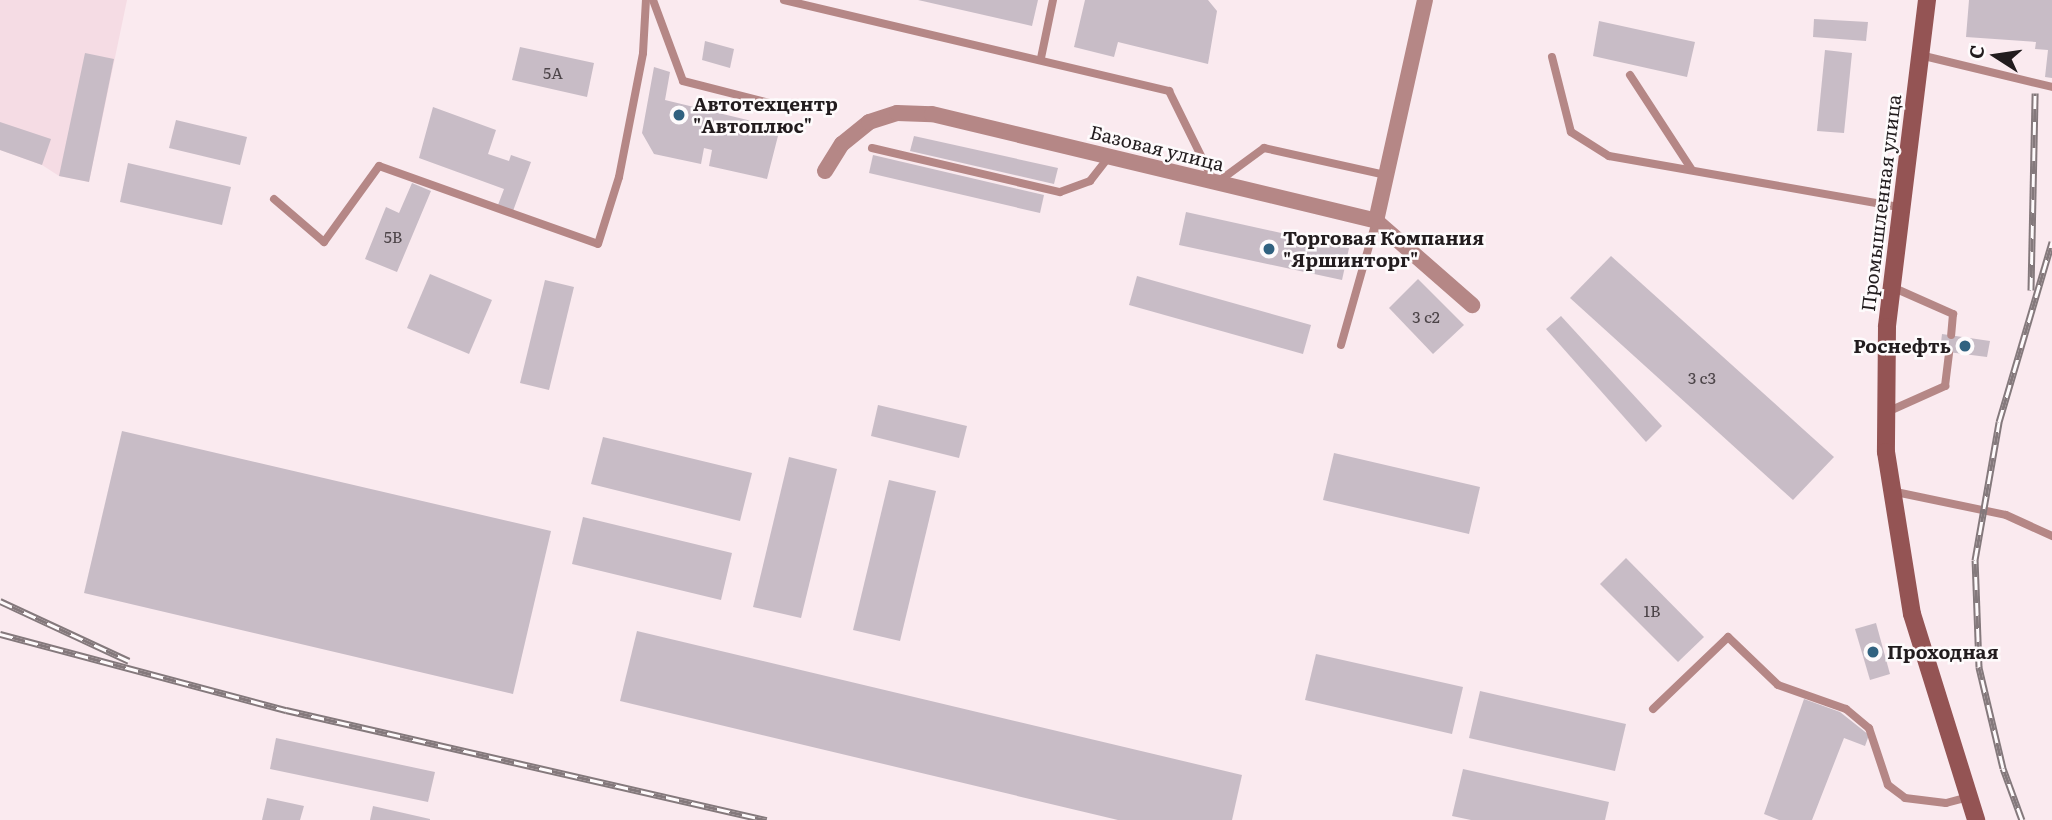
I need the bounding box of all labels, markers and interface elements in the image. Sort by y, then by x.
north arrow [1961,21,2031,91]
text: С [1960,42,1991,61]
house number: 5А [543,62,563,82]
place label: Автотехцентр "Автоплюс" [693,93,838,137]
street label: Промышленная улица [1856,93,1906,313]
marker: Автотехцентр "Автоплюс" [671,107,687,123]
street label: Базовая улица [1087,120,1227,176]
house number: 5В [384,226,402,246]
place label: Торговая Компания "Яршинторг" [1283,227,1484,271]
marker: Торговая Компания "Яршинторг" [1261,241,1277,257]
house number: 3 с2 [1412,306,1440,326]
place label: Роснефть [1853,335,1951,357]
marker: Роснефть [1957,338,1973,354]
house number: 3 с3 [1688,367,1716,387]
house number: 1В [1643,600,1661,620]
place label: Проходная [1887,641,1999,663]
marker: Проходная [1865,644,1881,660]

